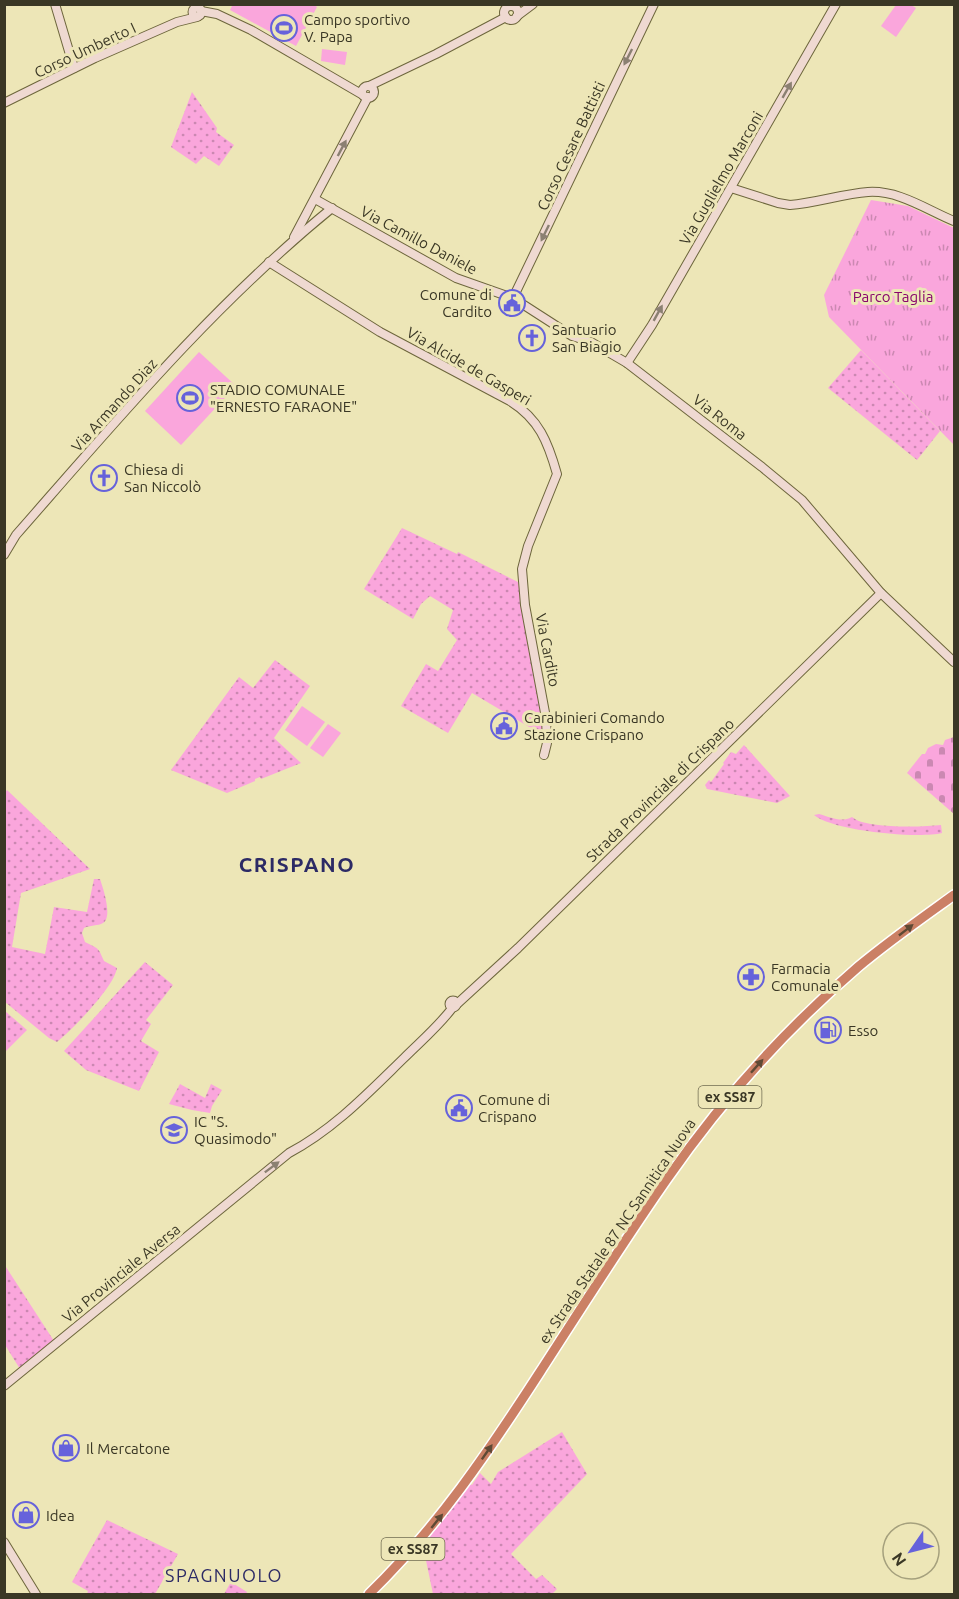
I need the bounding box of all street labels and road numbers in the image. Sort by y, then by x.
street label: Corso Umberto I [31,19,139,81]
street label: Corso Cesare Battisti [534,79,608,213]
street label: Via Guglielmo Marconi [676,108,766,248]
street label: Via Camillo Daniele [358,202,480,278]
street label: Via Alcide de Gasperi [404,323,534,409]
street label: Via Armando Diaz [68,355,160,455]
street label: Via Roma [690,391,750,443]
street label: Via Cardito [533,612,563,688]
street label: Strada Provinciale di Crispano [583,715,737,865]
road number: ex SS87 [698,1086,762,1108]
street label: ex Strada Statale 87 NC Sannitica Nuova [535,1115,699,1347]
street label: Via Provinciale Aversa [59,1220,183,1326]
road number: ex SS87 [382,1538,444,1560]

